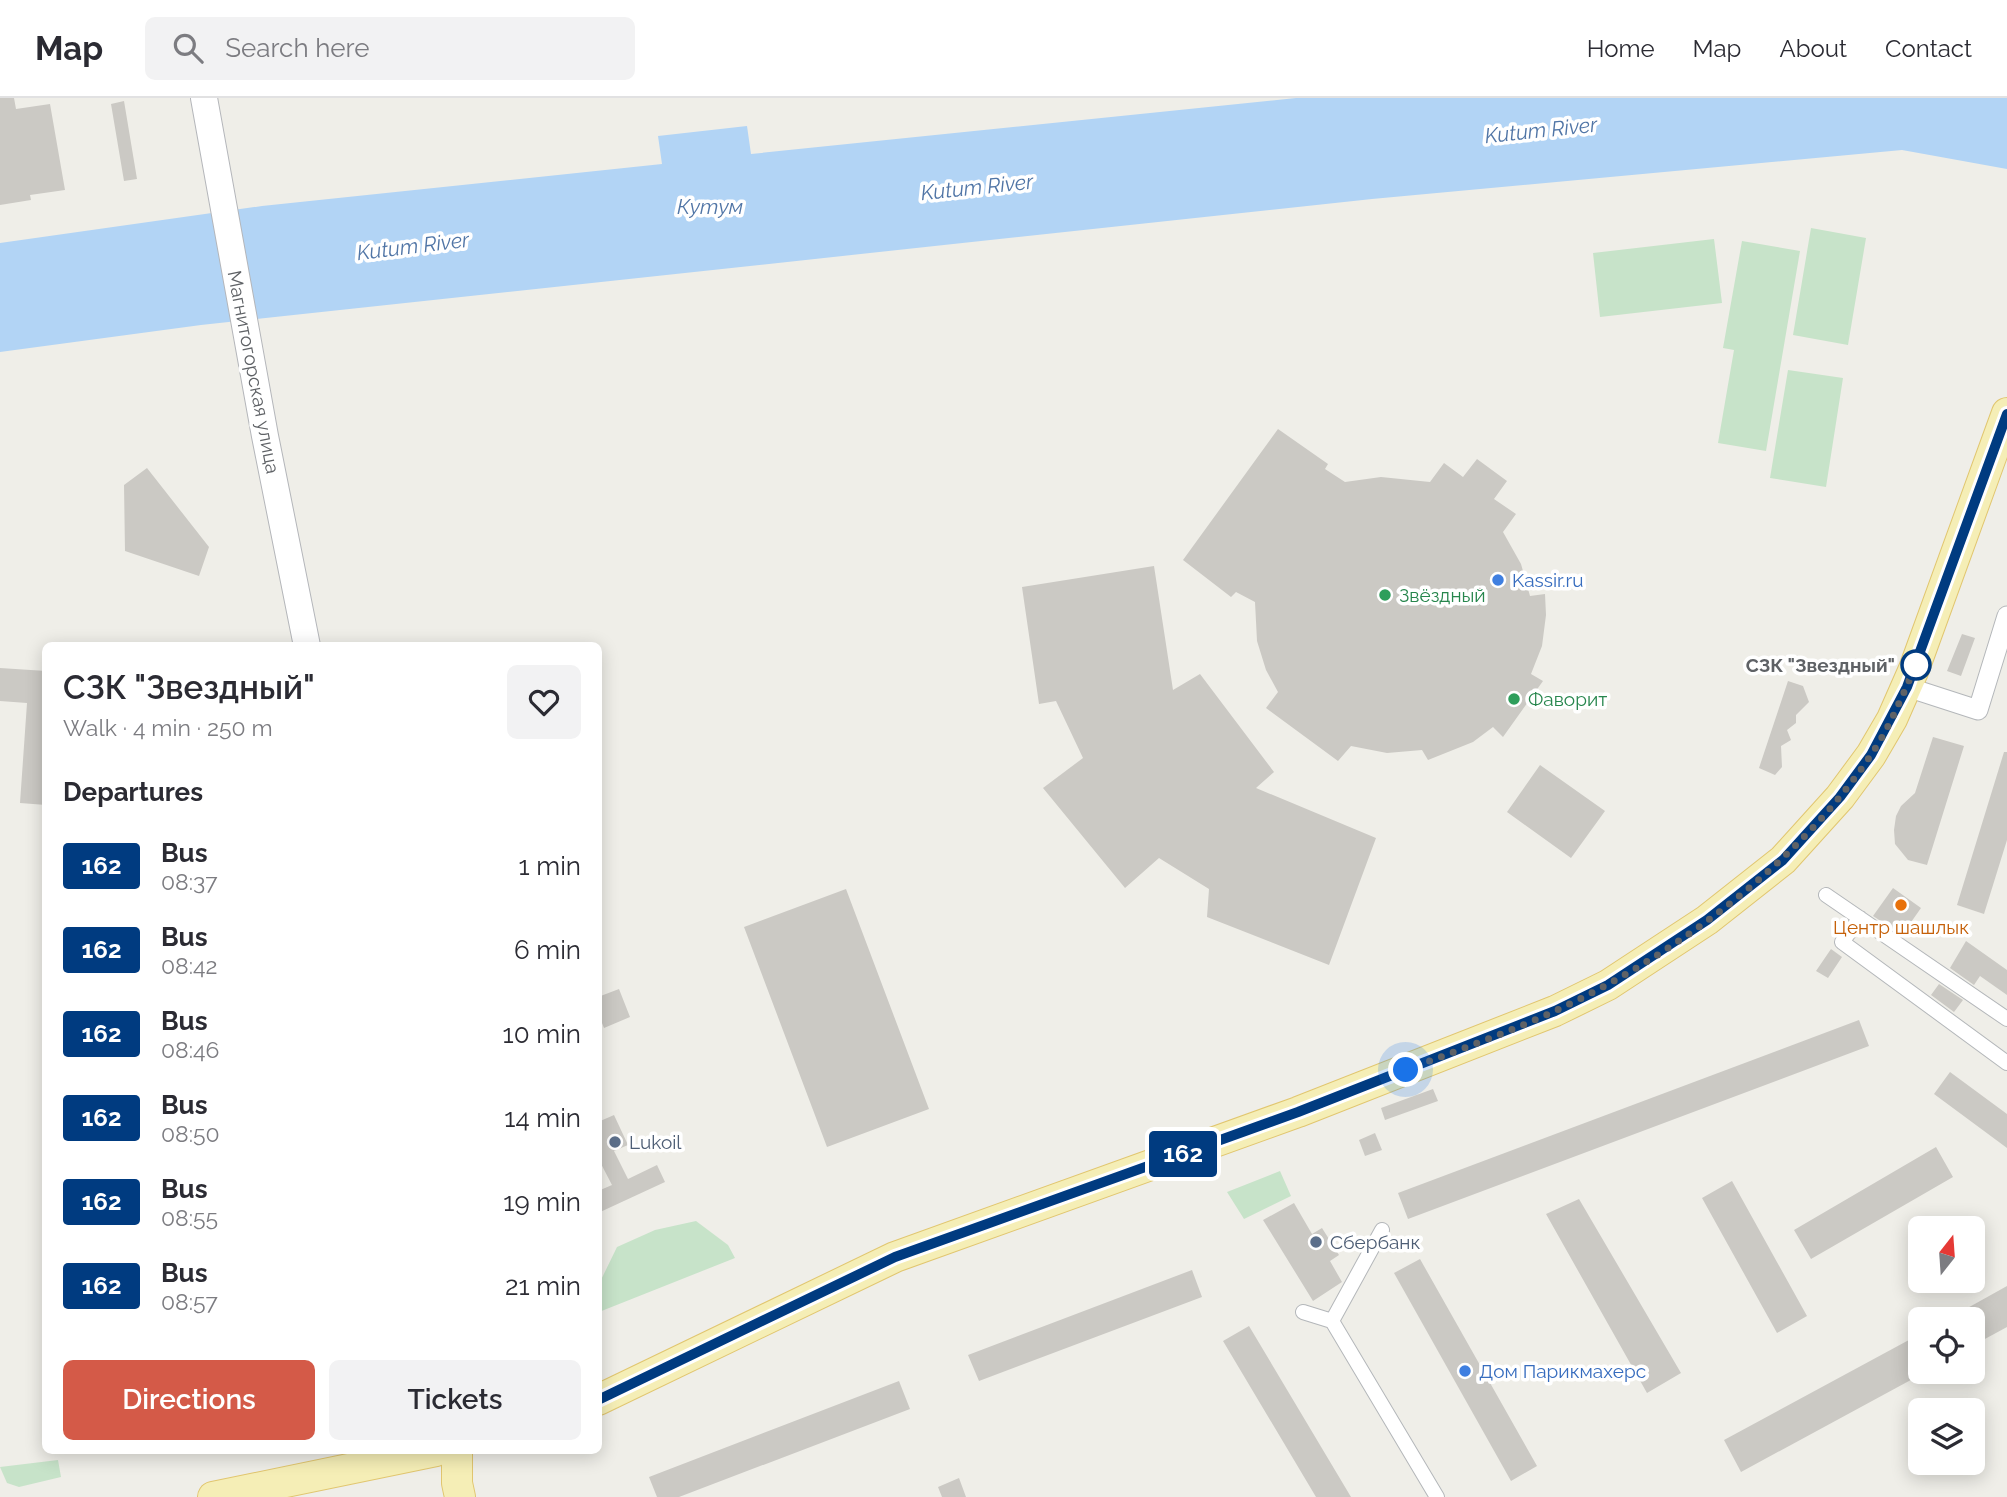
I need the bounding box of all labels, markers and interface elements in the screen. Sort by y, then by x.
search box [145,17,635,80]
text: Map [35,29,103,68]
icon: search [169,29,207,67]
text: Search here [225,33,370,63]
text: Home [1587,34,1655,63]
text: Map [1693,34,1741,63]
text: About [1779,34,1847,63]
text: Contact [1885,34,1972,63]
water label: Kutum River [1484,112,1599,148]
water label: Kutum River [920,169,1035,205]
water label: Кутум [677,194,744,219]
water label: Kutum River [355,227,471,265]
street label: Магнитогорская улица [223,268,285,476]
place label: Kassir.ru [1512,569,1583,591]
marker: Kassir.ru [1490,572,1506,588]
place label: Звёздный [1399,584,1486,606]
marker: Звёздный [1377,587,1393,603]
marker: СЗК "Звездный" [1901,650,1931,680]
place label: СЗК "Звездный" [1746,654,1895,676]
button: heart [507,665,581,739]
text: СЗК "Звездный" [63,668,315,707]
place label: Фаворит [1528,688,1607,710]
marker: Фаворит [1506,691,1522,707]
text: Walk · 4 min · 250 m [63,714,273,741]
text: Departures [63,777,203,807]
text: Bus [161,838,208,868]
text: 162 [82,851,121,880]
text: 1 min [519,851,581,881]
text: 08:37 [161,868,218,895]
marker: Центр шашлык [1893,897,1909,913]
place label: Центр шашлык [1833,916,1969,938]
text: Bus [161,922,208,952]
text: 162 [82,935,121,964]
text: 6 min [514,935,581,965]
text: 08:42 [161,952,218,979]
text: Bus [161,1006,208,1036]
text: 162 [82,1019,121,1048]
text: 10 min [503,1019,581,1049]
text: 08:46 [161,1036,219,1063]
your location [1388,1052,1423,1087]
text: Bus [161,1090,208,1120]
text: 162 [82,1103,121,1132]
text: 14 min [504,1103,581,1133]
text: 08:50 [161,1120,220,1147]
place label: Lukoil [629,1131,682,1153]
line badge: 162 [1143,1131,1223,1177]
marker: Lukoil [607,1134,623,1150]
text: 162 [1163,1139,1203,1168]
text: Bus [161,1174,208,1204]
text: 162 [82,1187,121,1216]
text: 19 min [503,1187,581,1217]
text: 08:55 [161,1204,218,1231]
north arrow [1908,1216,1984,1293]
map controls [1908,1216,1985,1475]
place label: Сбербанк [1330,1231,1420,1253]
marker: Сбербанк [1308,1234,1324,1250]
text: Bus [161,1258,208,1288]
text: 162 [82,1271,121,1300]
text: 21 min [505,1271,581,1301]
text: 08:57 [161,1288,218,1315]
button: locate [1908,1307,1985,1384]
button: Directions [63,1360,315,1440]
button: Tickets [329,1360,581,1440]
place label: Дом Парикмахерс [1479,1360,1646,1382]
marker: Дом Парикмахерс [1457,1363,1473,1379]
button: layers [1908,1398,1985,1475]

